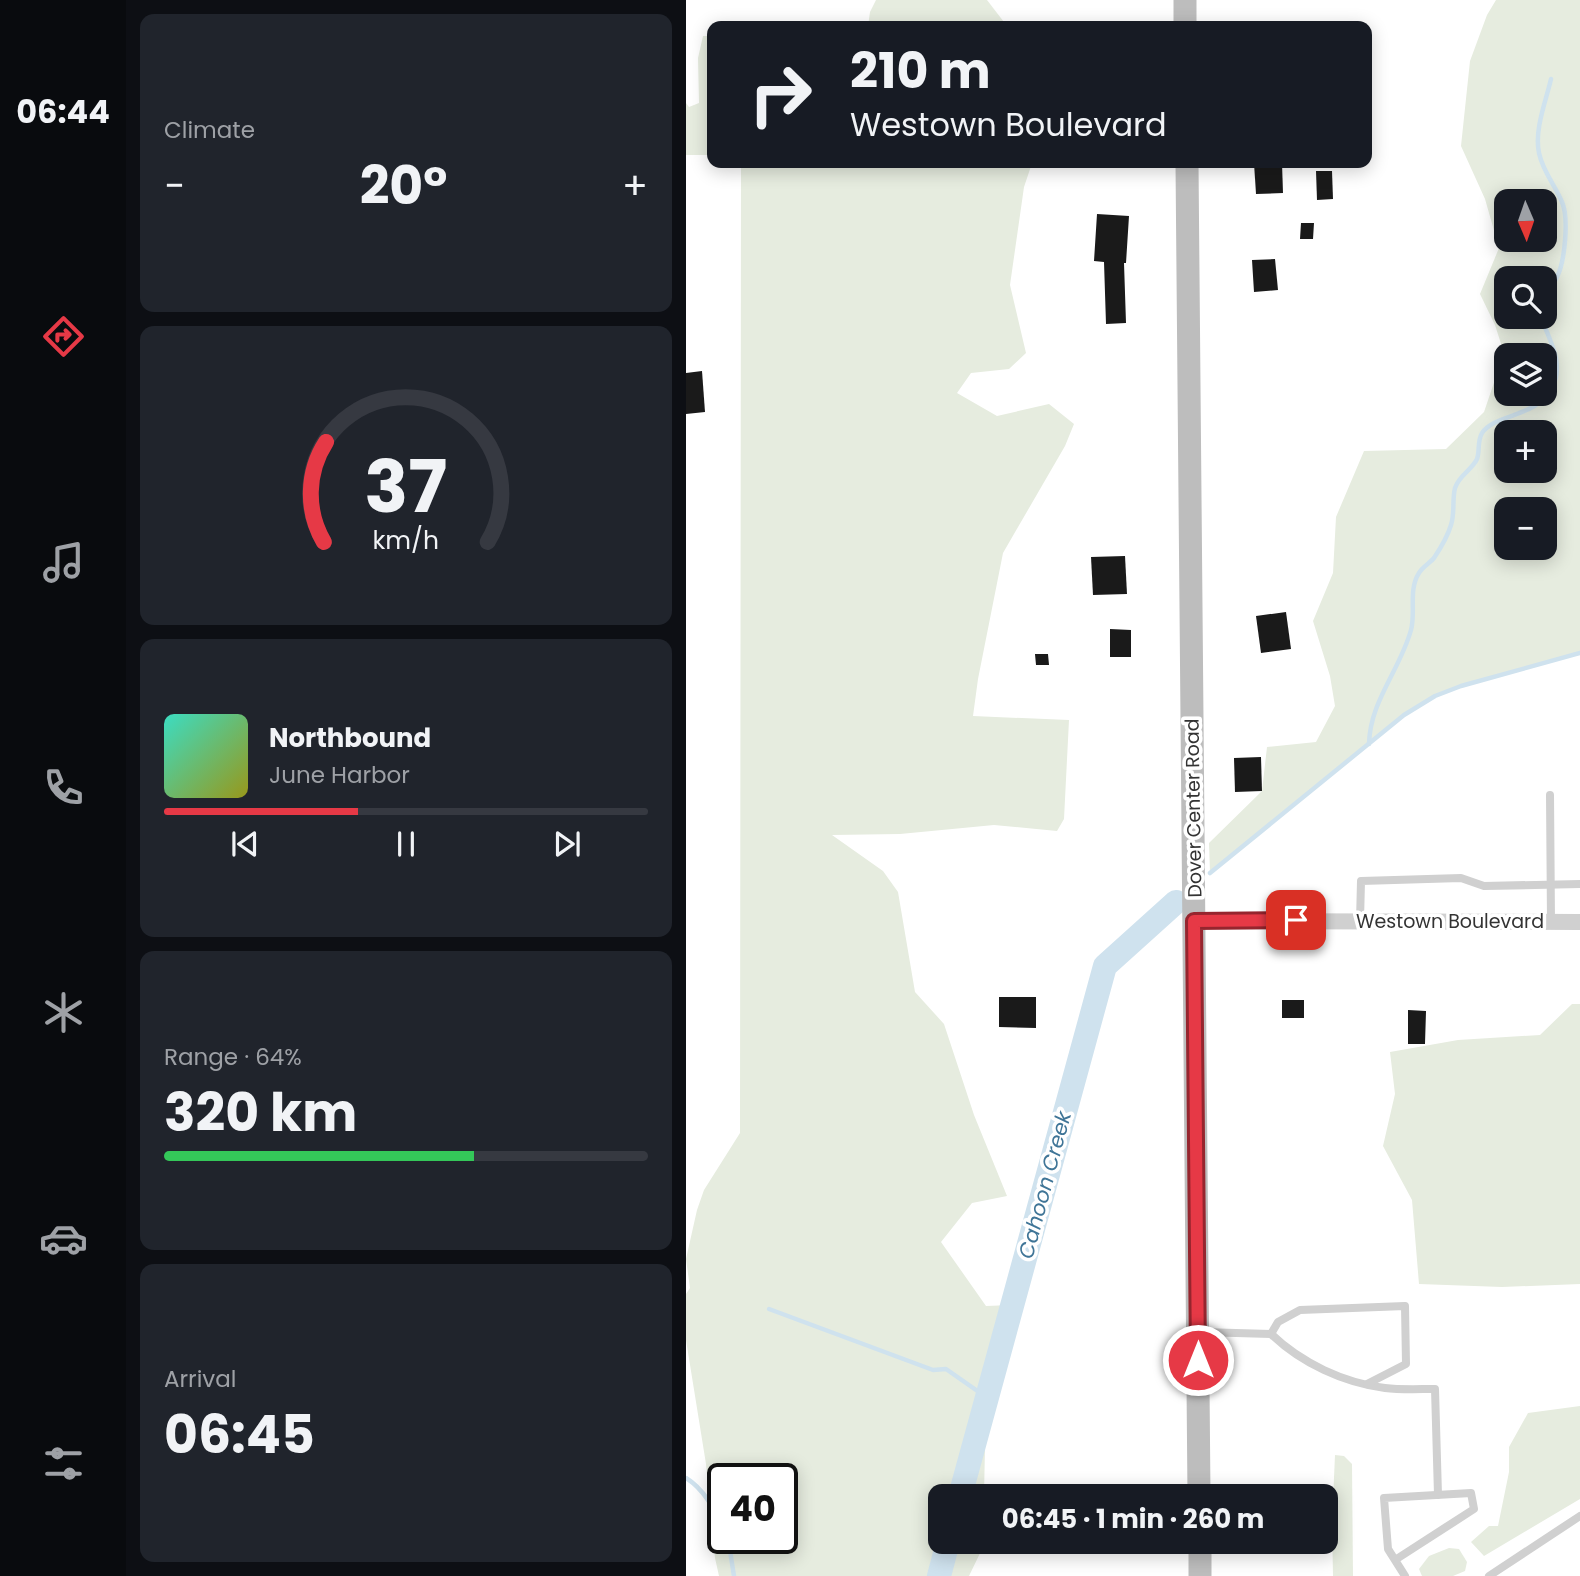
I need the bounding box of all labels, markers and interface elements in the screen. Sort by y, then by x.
text: 210 m [850,37,991,105]
icon: right [735,49,826,140]
text: 06:44 [16,89,110,134]
text: Westown Boulevard [850,102,1167,147]
text: Climate [164,114,255,146]
text: 20° [360,149,447,222]
text: − [164,159,185,212]
text: + [622,159,648,212]
north arrow [1494,189,1558,252]
map controls [1494,189,1557,560]
button: search [1494,266,1557,329]
icon: directions [39,312,88,361]
button: layers [1494,343,1557,406]
button: + [1494,420,1557,483]
text: 37 [365,436,448,537]
button: − [1494,497,1557,560]
text: km/h [373,522,439,557]
icon: music [39,538,88,587]
street label: Dover Center Road [1178,718,1209,898]
text: Northbound [269,720,431,756]
text: June Harbor [269,759,410,791]
icon: phone [39,763,88,812]
icon: previous [226,825,264,863]
icon: pause [387,825,425,863]
icon: next [548,825,586,863]
pin [1266,890,1326,950]
icon: arrive [1277,901,1315,939]
street label: Westown Boulevard [1356,908,1544,935]
icon: climate [39,988,88,1037]
text: Range · 64% [164,1041,302,1073]
text: 320 km [164,1076,357,1149]
water label: Cahoon Creek [1011,1107,1078,1262]
icon: car [39,1214,88,1263]
position arrow [1161,1323,1235,1397]
text: Arrival [164,1363,236,1395]
text: 06:45 [164,1398,315,1471]
icon: filters [39,1439,88,1488]
speed limit sign: 40 [707,1463,798,1554]
text: 06:45 · 1 min · 260 m [1002,1501,1264,1537]

